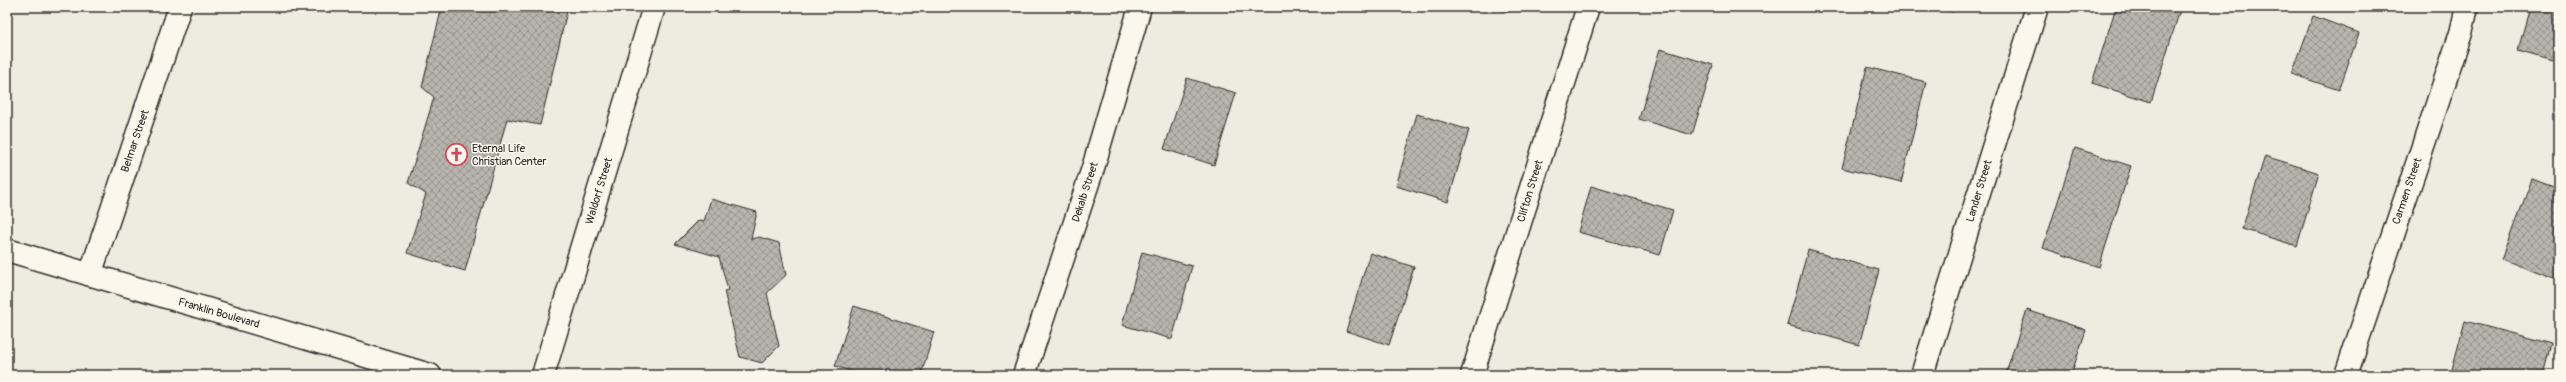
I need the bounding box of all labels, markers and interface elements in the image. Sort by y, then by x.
street label: Belmar Street [118,107,152,174]
church icon: Eternal Life Christian Center [444,141,470,167]
place label: Eternal Life Christian Center [472,142,546,168]
street label: Waldorf Street [583,156,615,226]
street label: Carmen Street [2390,156,2425,226]
street label: Clifton Street [1514,158,1546,224]
street label: Lander Street [1963,158,1995,224]
street label: Dekalb Street [1069,160,1101,224]
street label: Franklin Boulevard [177,295,261,331]

